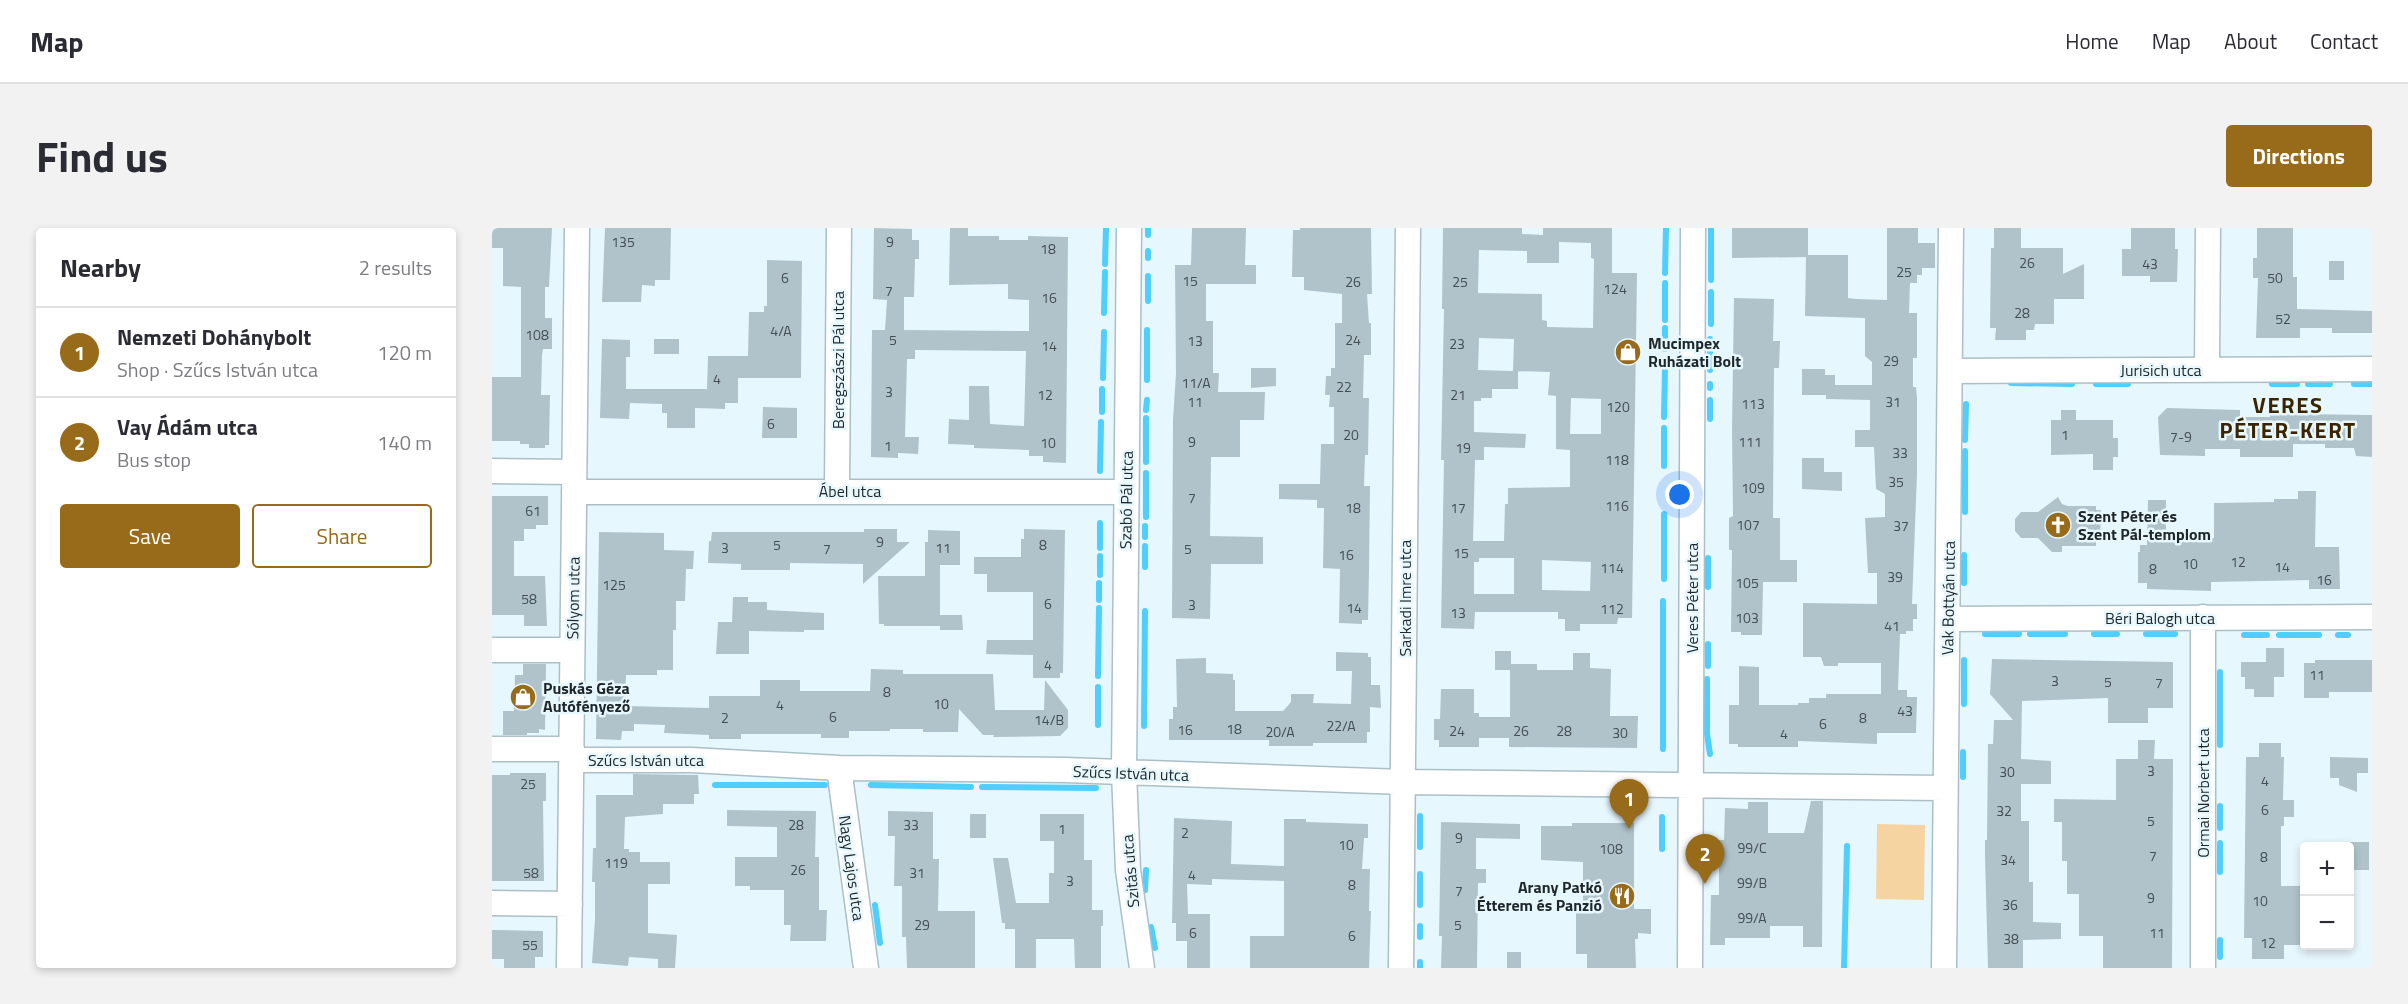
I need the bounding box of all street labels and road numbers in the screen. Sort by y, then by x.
street label: Beregszászi Pál utca [826,291,850,429]
street label: Jurisich utca [2120,358,2202,382]
street label: Szabó Pál utca [1113,451,1139,549]
street label: Ábel utca [819,479,881,503]
street label: Sarkadi Imre utca [1393,540,1417,656]
street label: Vak Bottyán utca [1935,541,1961,655]
street label: Veres Péter utca [1680,543,1704,653]
street label: Sólyom utca [560,556,586,640]
street label: Béri Balogh utca [2105,606,2215,630]
street label: Ormai Norbert utca [2191,728,2215,858]
street label: Szűcs István utca [588,748,704,772]
street label: Szűcs István utca [1073,759,1189,787]
street label: Nagy Lajos utca [833,814,871,922]
street label: Szitás utca [1115,834,1145,908]

